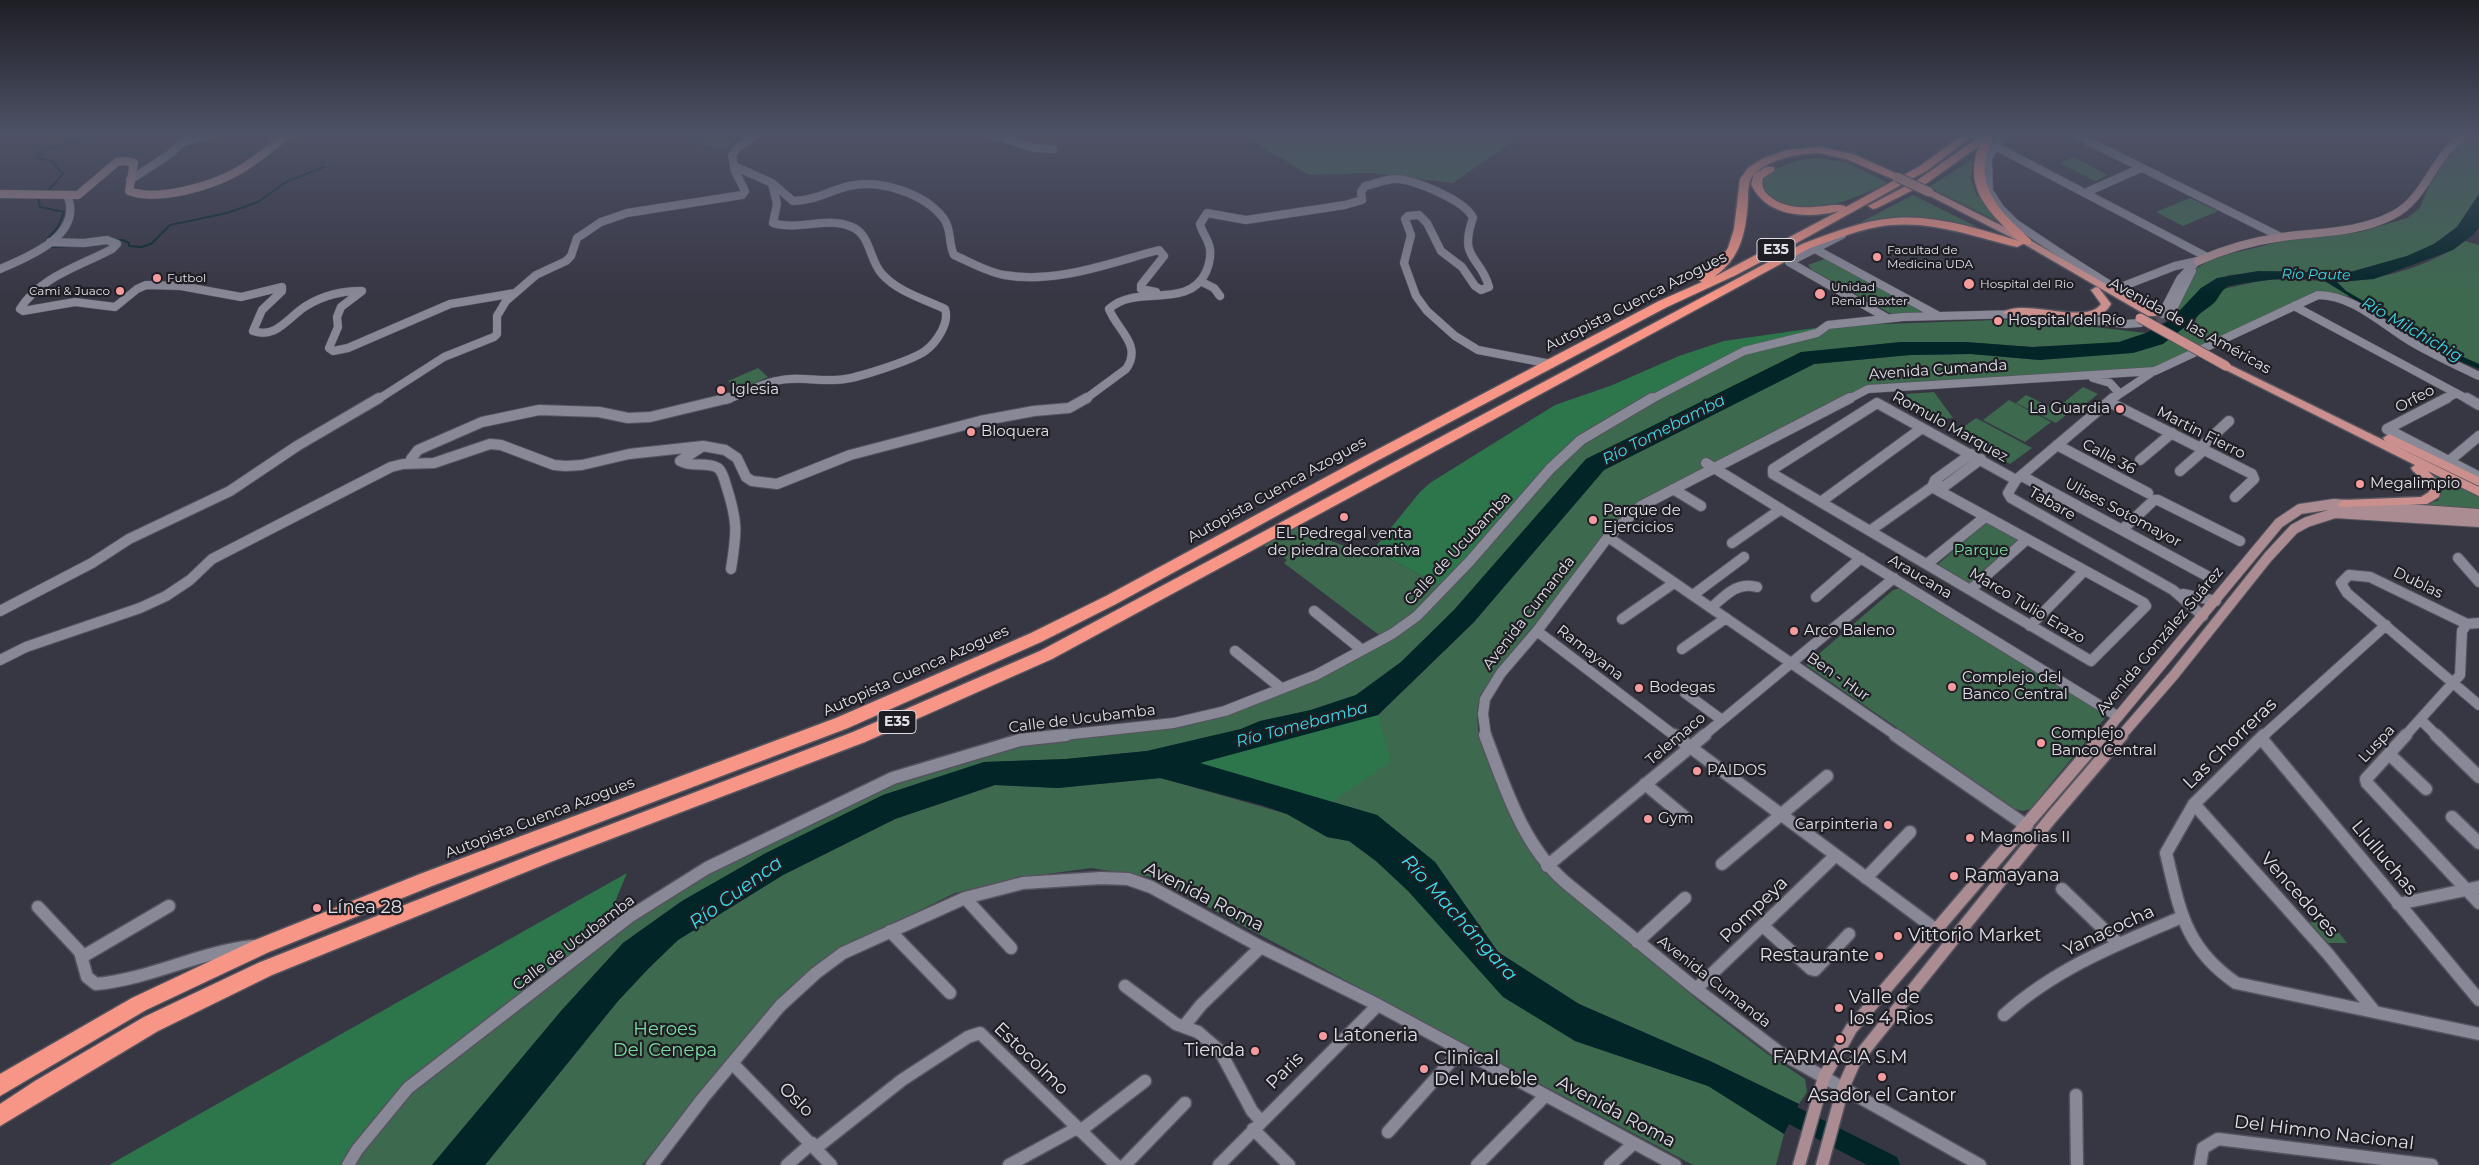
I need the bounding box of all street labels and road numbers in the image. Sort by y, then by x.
road number: E35 [1757,238,1795,262]
street label: Autopista Cuenca Azogues [1542,248,1730,356]
street label: Avenida de las Américas [2106,274,2274,378]
street label: Avenida Cumanda [1868,356,2008,384]
street label: Orfeo [2392,381,2438,417]
street label: Romulo Marquez [1889,388,2011,466]
street label: Martin Fierro [2154,403,2248,463]
street label: Autopista Cuenca Azogues [1185,433,1369,547]
street label: Calle 36 [2079,435,2139,479]
street label: Ulises Sotomayor [2062,475,2184,551]
street label: Tabare [2025,483,2079,525]
street label: Calle de Ucubamba [1401,489,1515,609]
street label: Araucana [1885,551,1955,603]
street label: Avenida Cumanda [1479,553,1579,673]
street label: Avenida González Suárez [2093,563,2227,719]
street label: Dublas [2390,563,2446,603]
street label: Marco Tulio Erazo [1966,564,2088,648]
street label: Ramayana [1553,621,1627,685]
street label: Autopista Cuenca Azogues [820,622,1012,720]
street label: Ben - Hur [1803,649,1873,705]
street label: Las Chorreras [2179,694,2281,794]
street label: Calle de Ucubamba [1008,701,1156,737]
street label: Telemaco [1642,709,1710,769]
road number: E35 [878,710,916,734]
street label: Luspa [2355,721,2399,767]
street label: Autopista Cuenca Azogues [443,774,637,862]
street label: Llulluchas [2347,816,2421,900]
street label: Vencedores [2256,849,2342,941]
street label: Avenida Roma [1141,858,1267,936]
street label: Pompeya [1716,872,1792,948]
street label: Calle de Ucubamba [510,891,638,995]
street label: Yanacocha [2060,901,2158,961]
street label: Avenida Cumanda [1654,932,1774,1032]
street label: Estocolmo [989,1018,1073,1100]
street label: Paris [1262,1048,1308,1094]
street label: Avenida Roma [1553,1072,1679,1152]
street label: Oslo [774,1078,818,1122]
street label: Del Himno Nacional [2233,1111,2415,1155]

